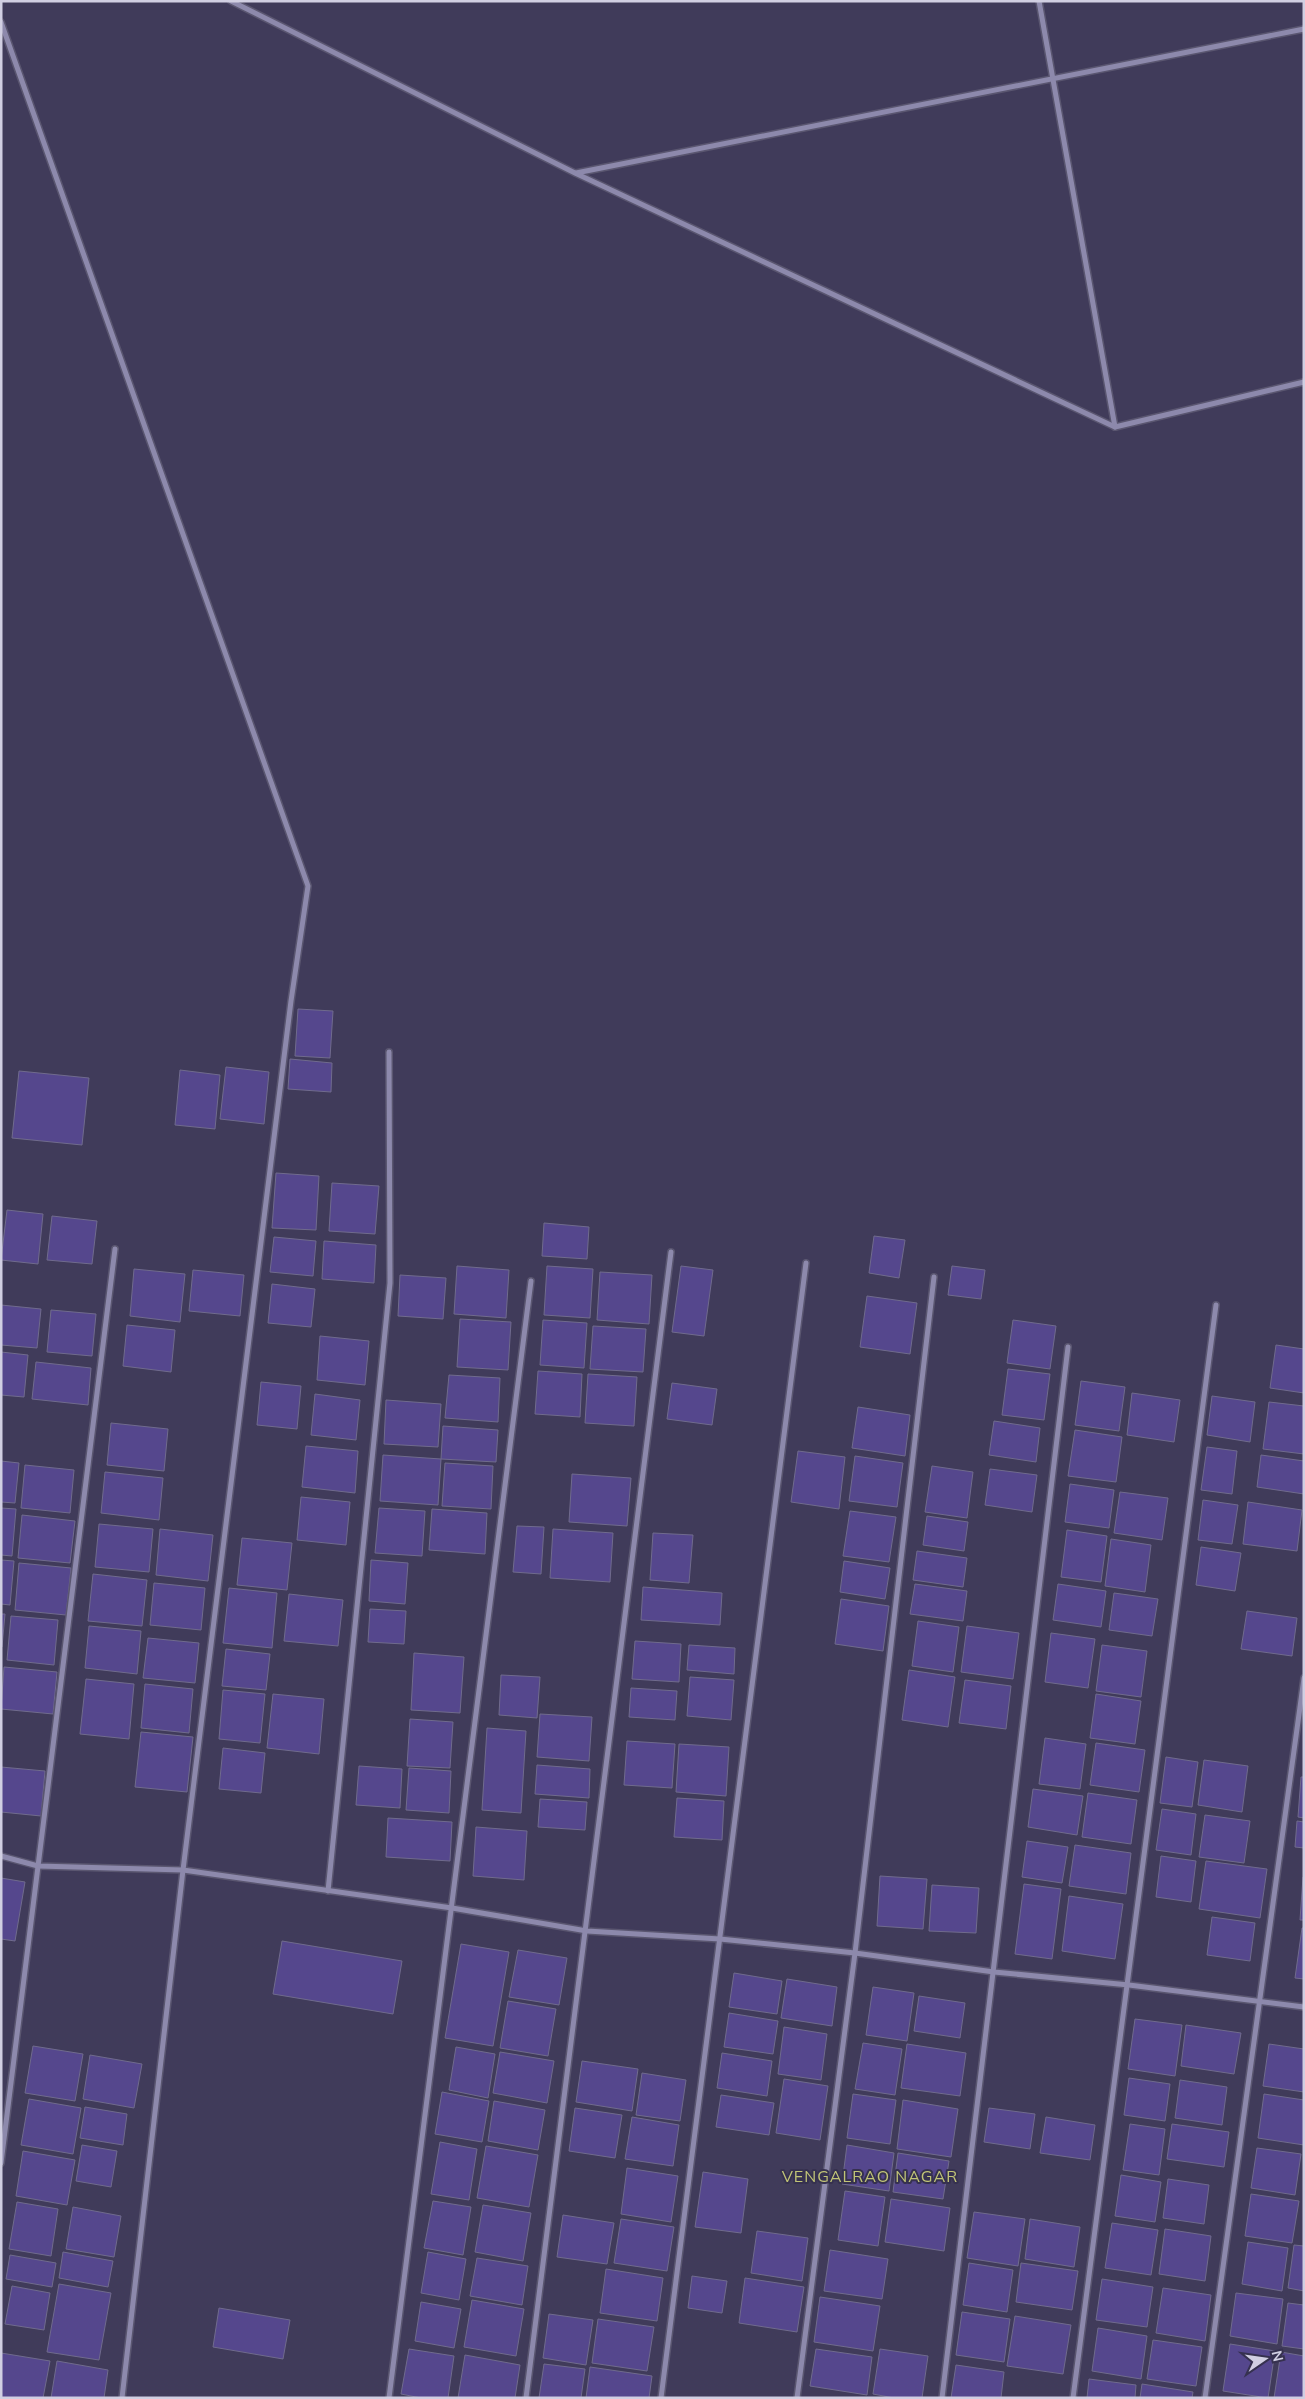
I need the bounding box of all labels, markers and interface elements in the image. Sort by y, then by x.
district label: VENGALRAO NAGAR [782,2166,958,2186]
north arrow [1240,2334,1290,2384]
text: N [1268,2349,1288,2363]

